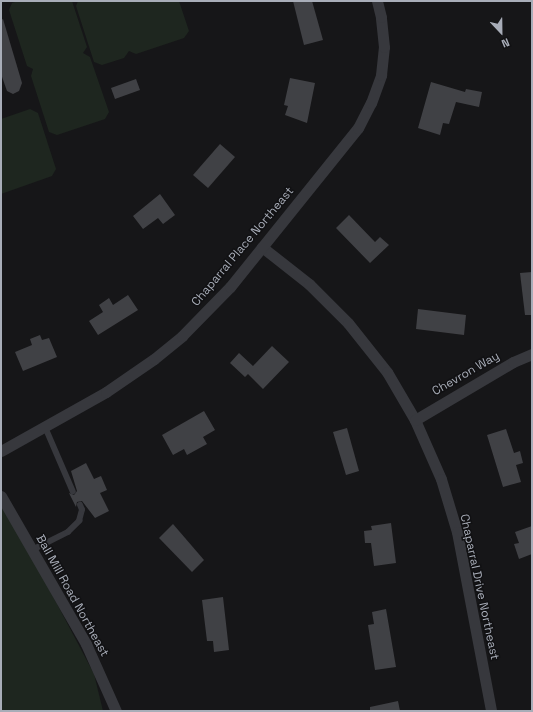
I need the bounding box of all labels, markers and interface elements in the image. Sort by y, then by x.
north arrow [481,12,521,52]
text: N [499,35,512,51]
street label: Chaparral Place Northeast [189,185,297,309]
street label: Chevron Way [430,349,502,399]
street label: Chaparral Drive Northeast [457,513,501,661]
street label: Ball Mill Road Northeast [32,533,112,659]

